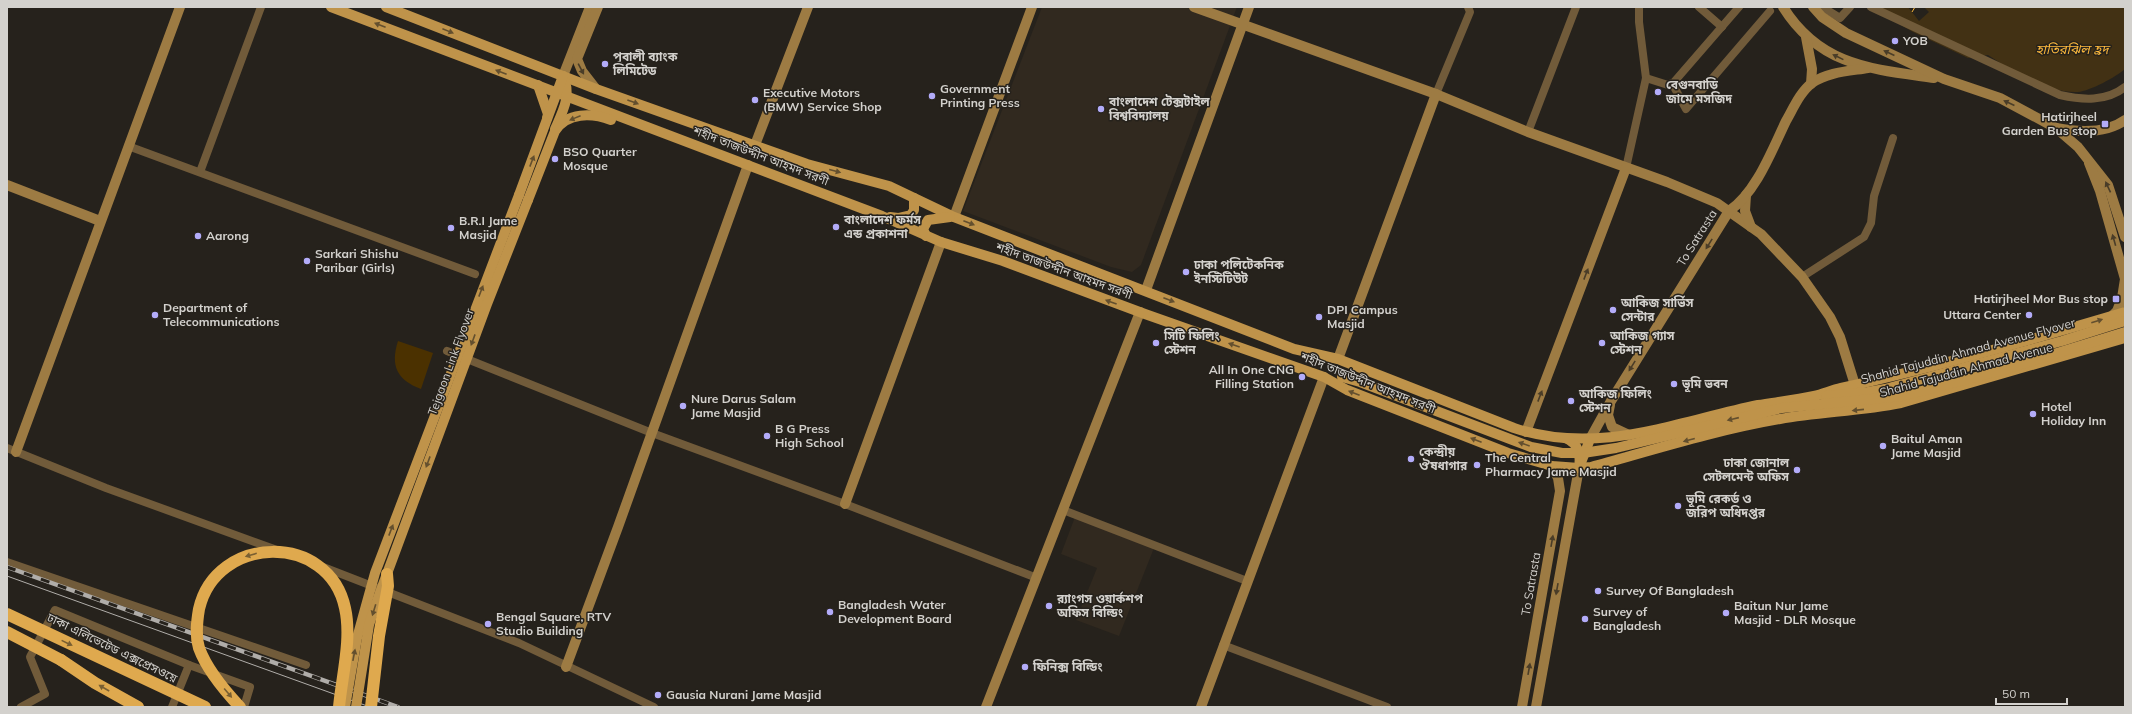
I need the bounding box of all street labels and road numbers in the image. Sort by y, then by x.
street label: শহীদ তাজউদ্দীন আহমদ সরণী [690,122,832,189]
street label: To Satrasta [1673,207,1720,269]
street label: শহীদ তাজউদ্দীন আহমদ সরণী [993,239,1135,302]
street label: Tejgaon Link Flyover [424,306,477,417]
street label: Shahid Tajuddin Ahmad Avenue Flyover [1859,315,2077,387]
street label: Shahid Tajuddin Ahmad Avenue [1878,340,2054,400]
street label: শহীদ তাজউদ্দীন আহমদ সরণী [1298,348,1439,417]
street label: To Satrasta [1518,551,1543,617]
street label: ঢাকা এলিভেটেড এক্সপ্রেসওয়ে [44,609,180,686]

